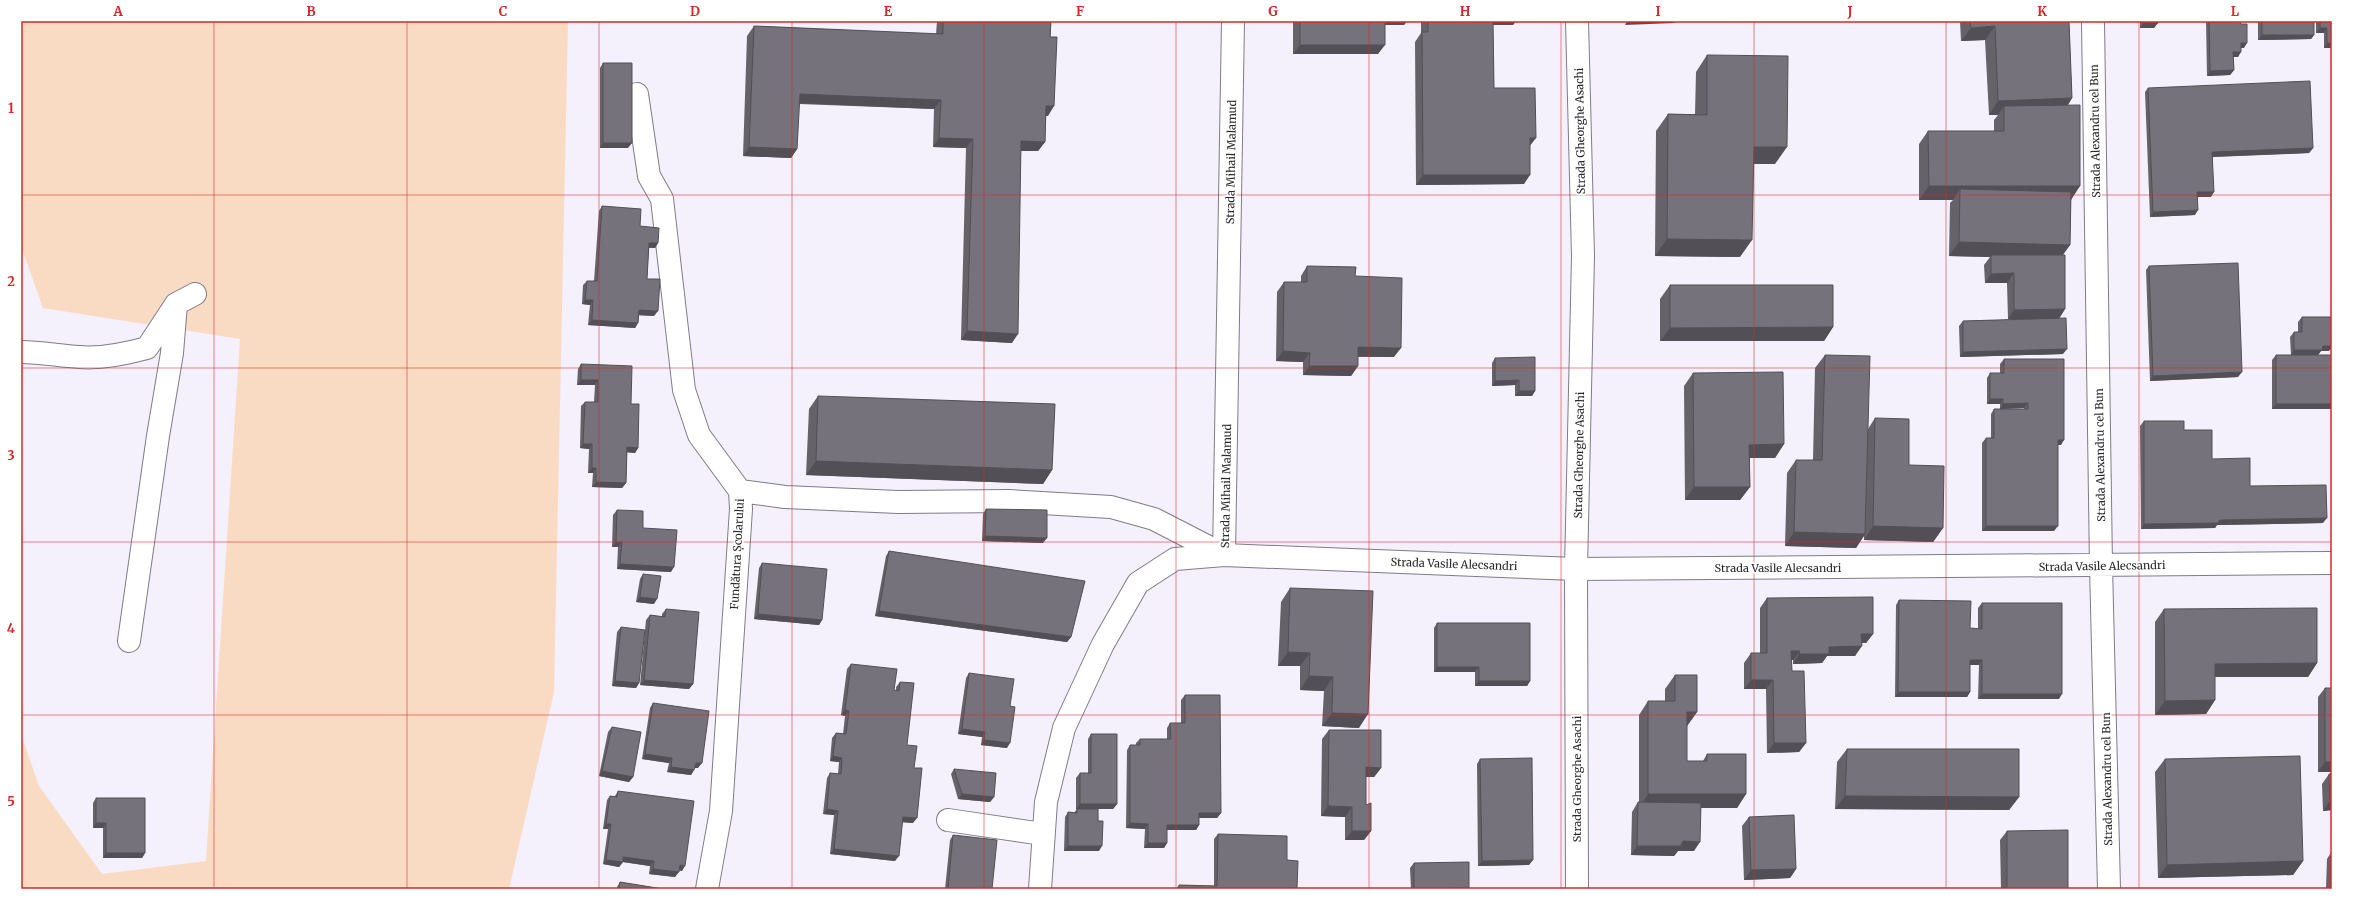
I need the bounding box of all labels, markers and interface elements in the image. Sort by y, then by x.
text: A [112,3,123,20]
text: B [306,3,316,20]
text: C [499,3,508,20]
text: D [690,3,700,20]
text: E [884,3,893,20]
text: F [1076,3,1084,20]
text: G [1268,3,1278,20]
text: H [1460,3,1471,20]
text: I [1655,3,1661,20]
text: J [1846,3,1853,20]
text: K [2037,3,2047,20]
text: L [2231,3,2240,20]
street label: Strada Alexandru cel Bun [2087,63,2103,198]
street label: Strada Gheorghe Asachi [1572,67,1588,194]
street label: Strada Mihail Malamud [1223,99,1239,224]
text: 1 [8,100,14,117]
text: 2 [7,273,15,290]
street label: Strada Alexandru cel Bun [2092,387,2108,522]
street label: Strada Gheorghe Asachi [1571,391,1587,518]
street label: Strada Mihail Malamud [1218,423,1234,548]
text: 3 [7,447,15,464]
street label: Fundătura Școlarului [727,498,747,610]
street label: Strada Vasile Alecsandri [1390,555,1518,573]
street label: Strada Vasile Alecsandri [2038,558,2166,574]
street label: Strada Vasile Alecsandri [1715,561,1842,575]
text: 4 [7,620,16,637]
street label: Strada Alexandru cel Bun [2099,711,2115,846]
street label: Strada Gheorghe Asachi [1570,715,1584,842]
text: 5 [7,793,15,810]

